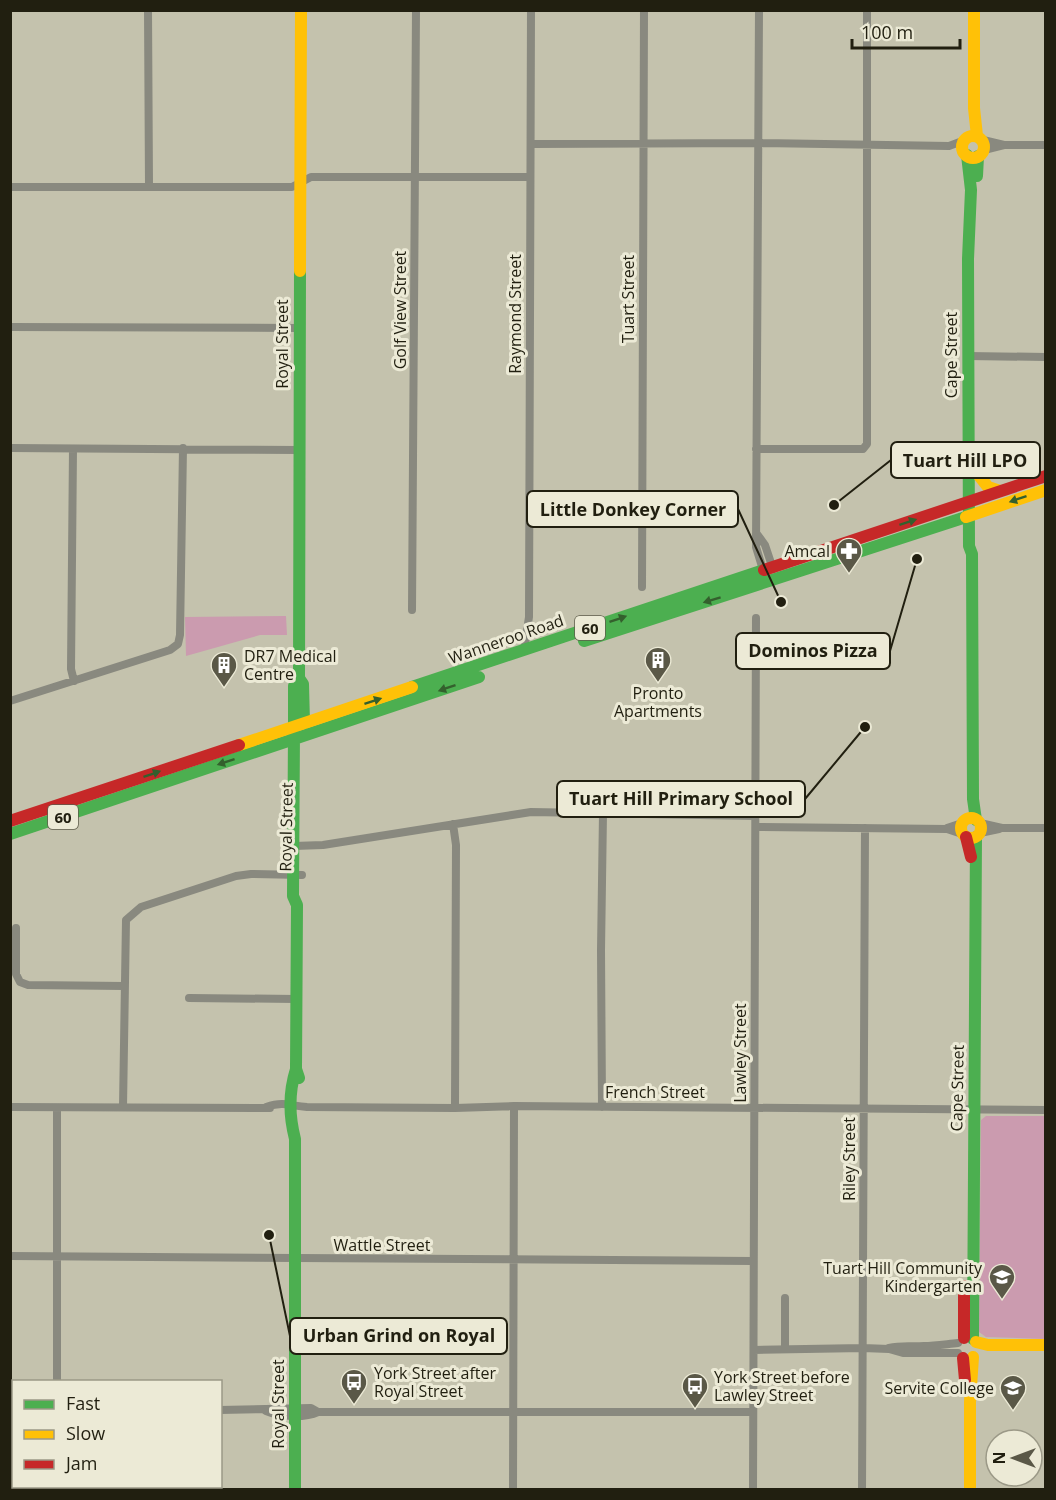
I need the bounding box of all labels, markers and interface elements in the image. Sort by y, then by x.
scale bar [852,12,960,50]
text: 100 m [861,20,913,44]
street label: Golf View Street [389,250,411,369]
street label: Raymond Street [504,254,526,374]
street label: Tuart Street [617,254,639,343]
street label: Royal Street [271,299,293,389]
street label: Cape Street [940,311,962,398]
callout: Tuart Hill LPO [891,442,1040,478]
text: Tuart Hill LPO [903,448,1027,472]
callout: Little Donkey Corner [527,491,738,527]
one-way arrow [1009,494,1027,504]
text: Little Donkey Corner [540,497,726,521]
one-way arrow [899,517,917,526]
pharmacy icon: Amcal [834,536,864,574]
place label: Amcal [784,540,830,562]
one-way arrow [703,596,721,605]
street label: Wanneroo Road [445,609,567,669]
one-way arrow [609,613,627,623]
road number: 60 [575,616,605,640]
callout: Dominos Pizza [736,633,890,669]
text: Dominos Pizza [748,638,878,662]
place label: DR7 Medical Centre [244,645,337,685]
building icon: Pronto Apartments [643,645,673,683]
building icon: DR7 Medical Centre [209,650,239,688]
place label: Pronto Apartments [614,682,702,722]
one-way arrow [438,684,456,693]
one-way arrow [364,695,382,705]
one-way arrow [217,758,235,767]
one-way arrow [143,769,161,779]
callout: Tuart Hill Primary School [557,781,805,817]
street label: Royal Street [274,782,298,872]
text: Tuart Hill Primary School [569,786,793,810]
road number: 60 [48,805,78,829]
street label: Lawley Street [729,1003,751,1103]
street label: Cape Street [945,1044,969,1131]
street label: French Street [605,1081,705,1103]
street label: Riley Street [838,1117,860,1201]
street label: Wattle Street [334,1234,431,1256]
place label: Tuart Hill Community Kindergarten [823,1257,983,1297]
school or university icon: Tuart Hill Community Kindergarten [987,1262,1017,1300]
callout: Urban Grind on Royal [290,1318,507,1354]
text: Urban Grind on Royal [303,1323,495,1347]
street label: Royal Street [267,1359,289,1449]
place label: York Street after Royal Street [374,1362,496,1402]
place label: York Street before Lawley Street [714,1366,850,1406]
bus stop icon: York Street after Royal Street [339,1367,369,1405]
bus stop icon: York Street before Lawley Street [680,1371,710,1409]
school or university icon: Servite College [998,1373,1028,1411]
place label: Servite College [884,1377,994,1399]
legend [12,1380,222,1488]
text: Fast [66,1391,100,1415]
text: Slow [66,1421,105,1445]
north arrow [984,1428,1044,1488]
text: Jam [64,1451,98,1475]
text: N [988,1451,1010,1465]

